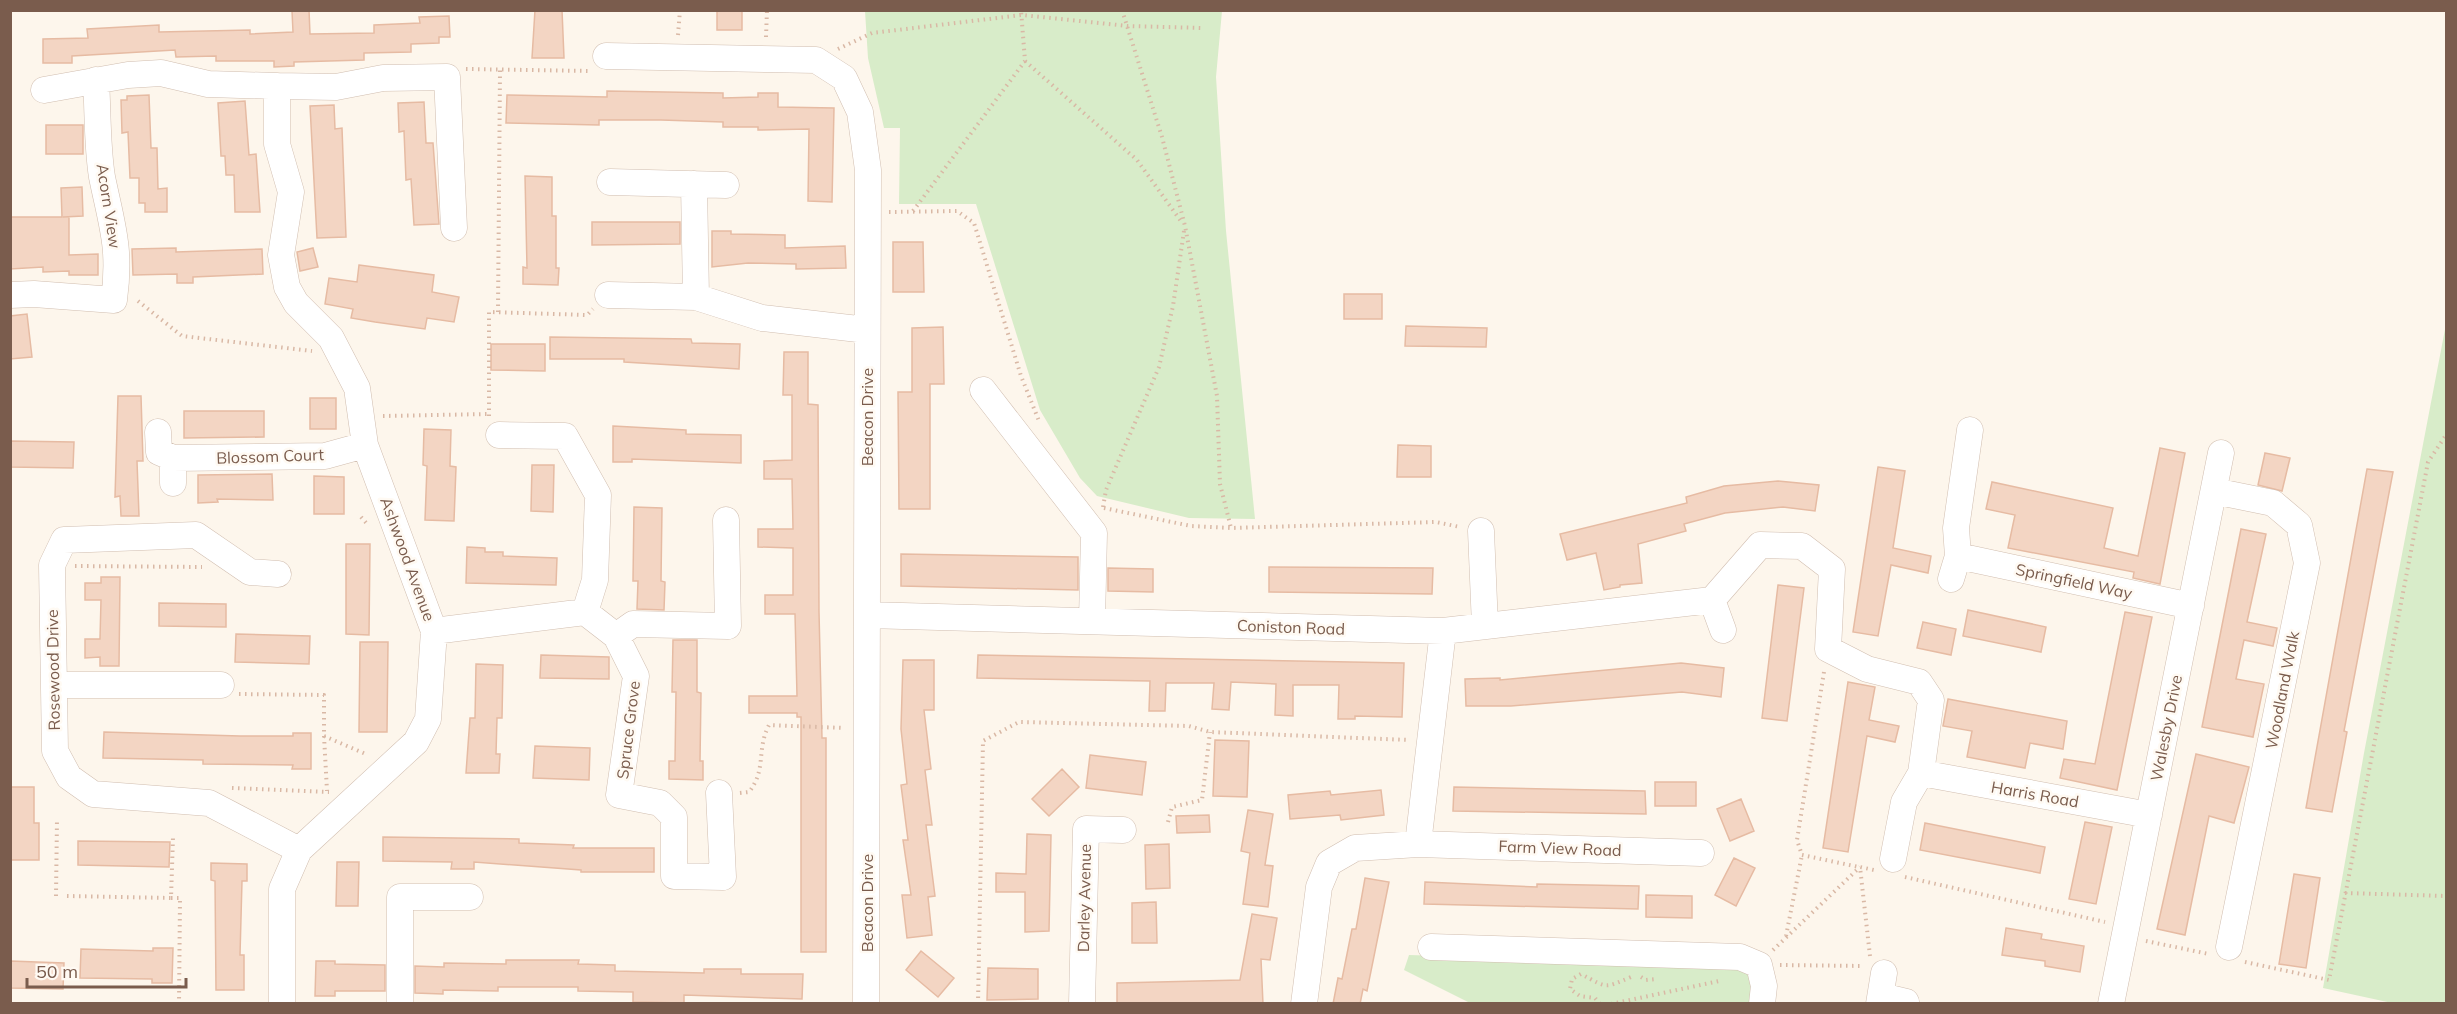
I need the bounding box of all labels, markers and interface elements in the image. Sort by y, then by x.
street label: Acorn View [92,162,126,250]
street label: Beacon Drive [857,368,877,466]
street label: Blossom Court [216,444,325,468]
street label: Ashwood Avenue [376,494,440,624]
street label: Springfield Way [2014,559,2135,603]
street label: Rosewood Drive [42,609,64,731]
street label: Coniston Road [1237,615,1345,639]
street label: Woodland Walk [2261,629,2303,751]
street label: Walesby Drive [2146,673,2186,783]
street label: Spruce Grove [612,680,644,780]
street label: Harris Road [1990,776,2080,812]
street label: Farm View Road [1498,836,1622,860]
street label: Darley Avenue [1073,844,1095,952]
street label: Beacon Drive [857,854,877,952]
scale bar [27,951,186,989]
text: 50 m [36,960,78,983]

